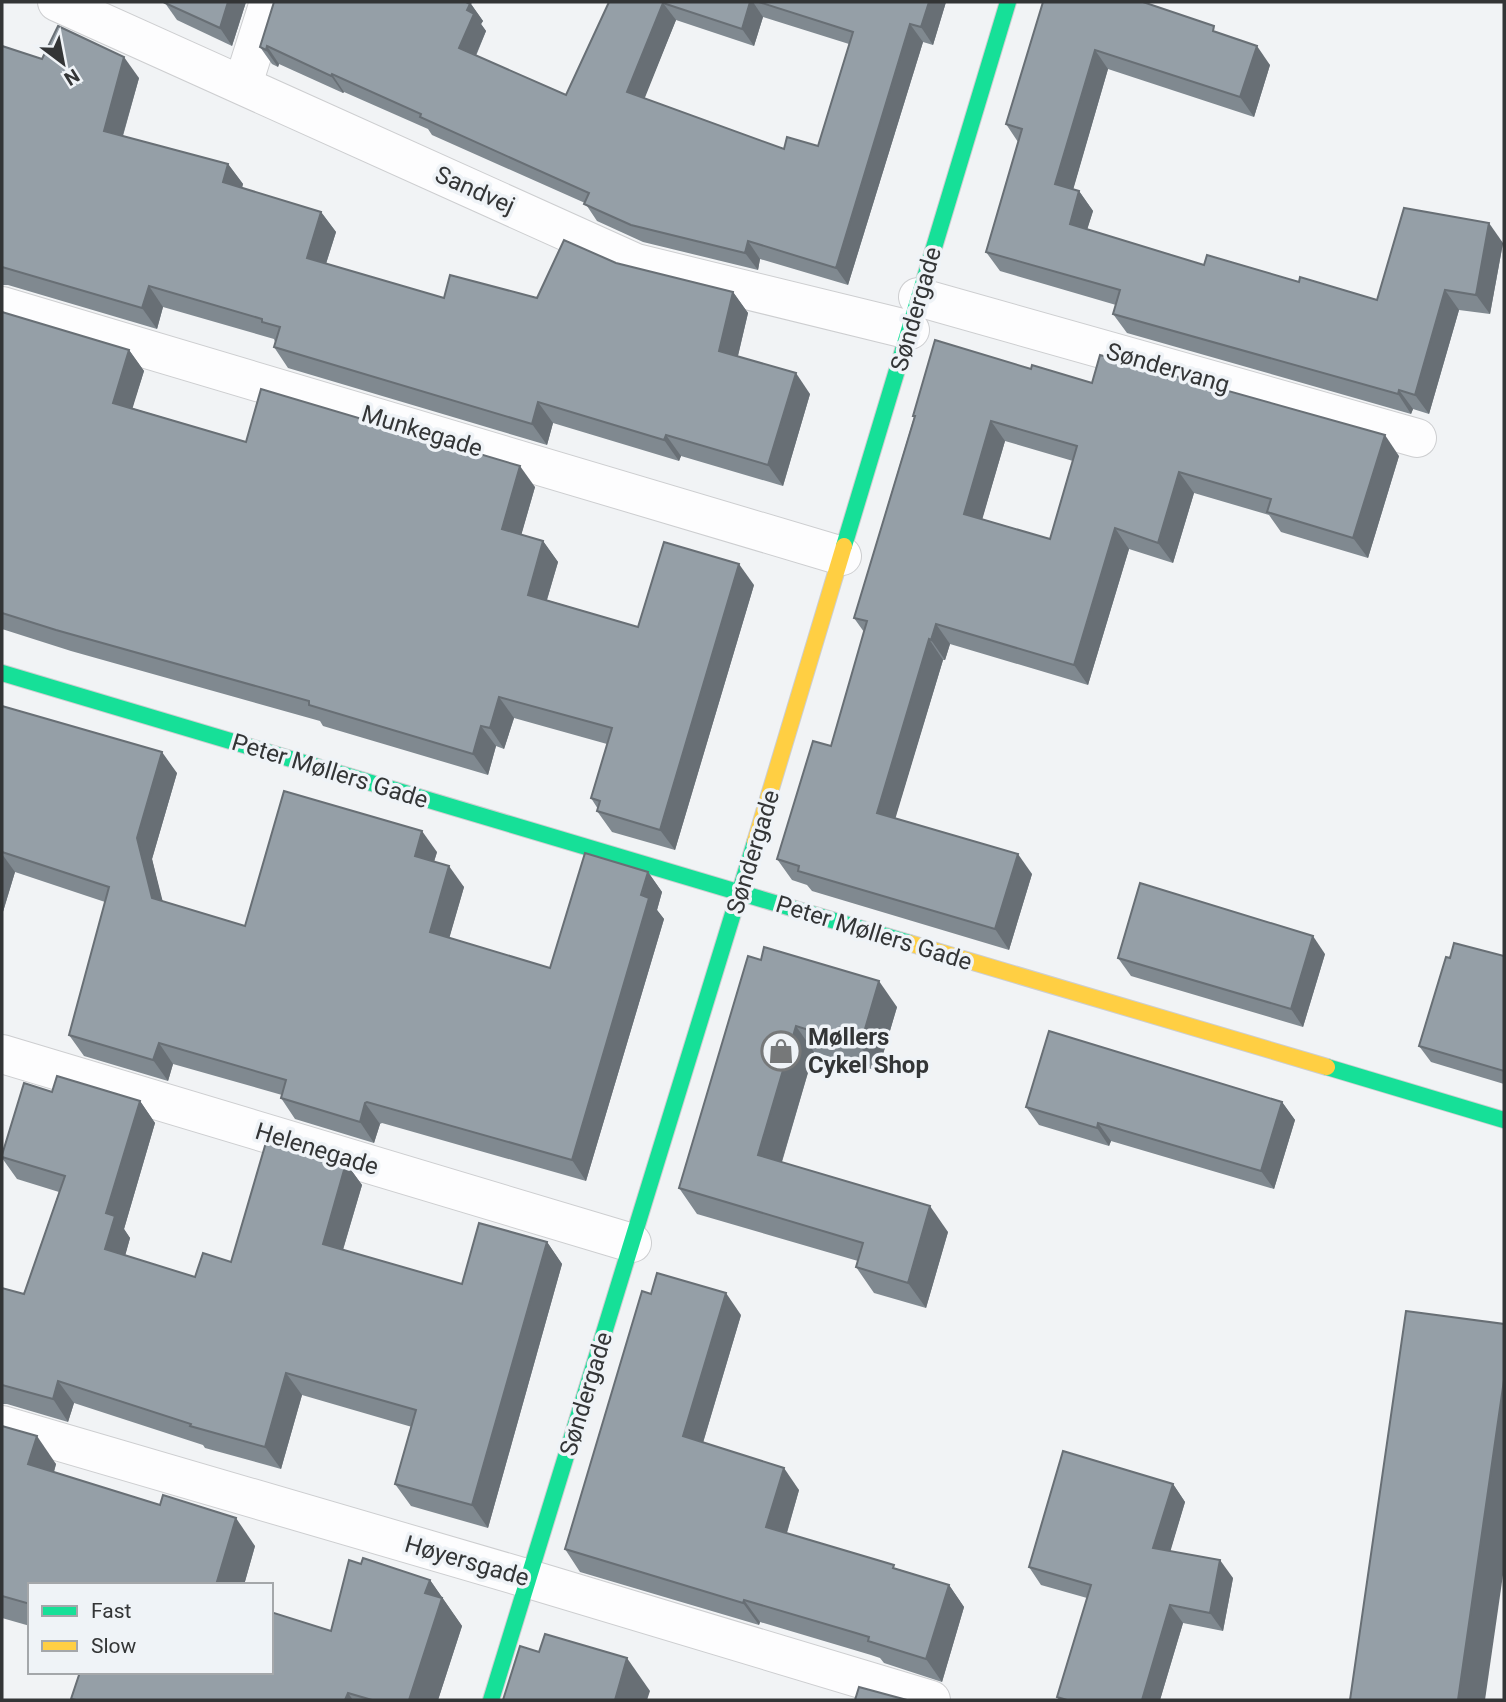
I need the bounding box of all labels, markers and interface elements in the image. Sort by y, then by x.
north arrow [28,28,98,98]
text: N [60,64,84,90]
street label: Sandvej [431,160,519,220]
street label: Søndergade [885,244,947,374]
street label: Søndervang [1103,337,1233,399]
street label: Munkegade [358,399,486,463]
street label: Peter Møllers Gade [229,728,431,814]
street label: Søndergade [721,787,785,917]
street label: Peter Møllers Gade [773,890,975,976]
place label: Møllers Cykel Shop [808,1023,929,1079]
shop icon: Møllers Cykel Shop [760,1030,802,1072]
street label: Helenegade [252,1117,382,1181]
street label: Søndergade [554,1329,618,1459]
street label: Høyersgade [402,1530,532,1592]
legend [28,1583,273,1674]
text: Fast [91,1599,132,1623]
text: Slow [91,1634,137,1658]

